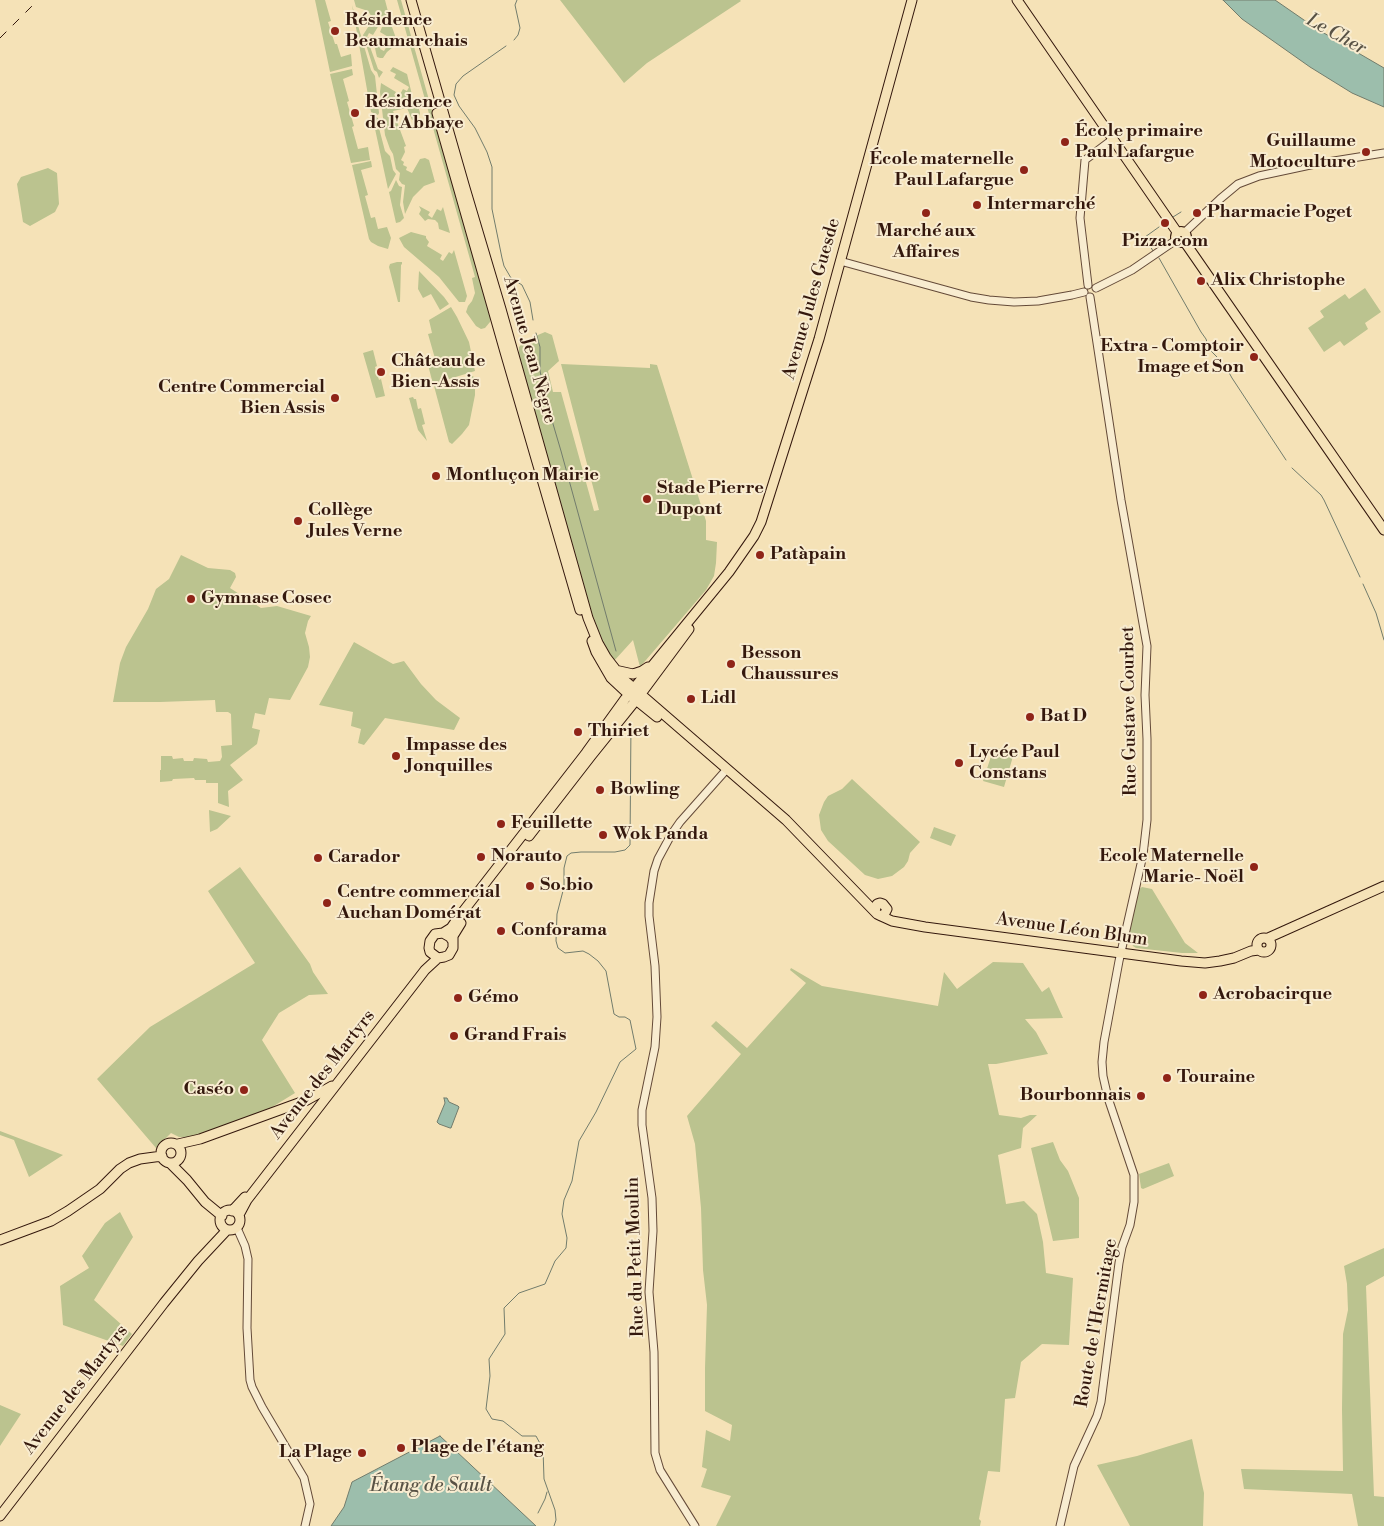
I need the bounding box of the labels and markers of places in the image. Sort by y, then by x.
place label: Résidence Beaumarchais [345,10,468,52]
marker: Résidence Beaumarchais [329,25,341,37]
place label: Résidence de l'Abbaye [365,92,464,134]
marker: Résidence de l'Abbaye [349,107,361,119]
place label: École primaire Paul Lafargue [1075,121,1203,163]
place label: Guillaume Motoculture [1249,131,1356,173]
marker: École primaire Paul Lafargue [1059,136,1071,148]
marker: Guillaume Motoculture [1360,146,1372,158]
place label: École maternelle Paul Lafargue [870,149,1014,192]
marker: École maternelle Paul Lafargue [1018,164,1030,176]
place label: Intermarché [987,194,1096,216]
marker: Intermarché [971,199,983,211]
place label: Pharmacie Poget [1207,202,1352,224]
marker: Marché aux Affaires [920,207,932,219]
marker: Pharmacie Poget [1191,207,1203,219]
marker: Pizza.com [1159,217,1171,229]
place label: Marché aux Affaires [876,221,976,264]
place label: Pizza.com [1122,231,1208,253]
place label: Alix Christophe [1211,270,1345,292]
marker: Alix Christophe [1195,275,1207,287]
place label: Extra - Comptoir Image et Son [1100,336,1244,378]
place label: Château de Bien-Assis [391,351,485,394]
marker: Extra - Comptoir Image et Son [1248,351,1260,363]
marker: Château de Bien-Assis [375,366,387,378]
place label: Centre Commercial Bien Assis [158,377,325,419]
marker: Centre Commercial Bien Assis [329,392,341,404]
place label: Montluçon Mairie [446,465,599,487]
marker: Montluçon Mairie [430,470,442,482]
place label: Stade Pierre Dupont [657,478,764,520]
marker: Stade Pierre Dupont [641,493,653,505]
place label: Collège Jules Verne [308,500,402,542]
marker: Collège Jules Verne [292,515,304,527]
place label: Patàpain [770,544,846,566]
marker: Patàpain [754,549,766,561]
place label: Gymnase Cosec [201,588,332,610]
marker: Gymnase Cosec [185,593,197,605]
place label: Besson Chaussures [741,643,839,686]
marker: Besson Chaussures [725,658,737,670]
place label: Lidl [701,688,736,710]
marker: Lidl [685,693,697,705]
place label: Bat D [1040,706,1087,728]
marker: Bat D [1024,711,1036,723]
place label: Thiriet [588,721,649,743]
marker: Thiriet [572,726,584,738]
place label: Impasse des Jonquilles [406,735,507,778]
place label: Lycée Paul Constans [969,742,1060,784]
marker: Impasse des Jonquilles [390,750,402,762]
marker: Lycée Paul Constans [953,757,965,769]
place label: Bowling [610,779,679,801]
marker: Bowling [594,784,606,796]
place label: Feuillette [511,813,592,835]
marker: Feuillette [495,818,507,830]
place label: Wok Panda [613,824,708,846]
marker: Wok Panda [597,829,609,841]
place label: Norauto [491,846,562,868]
place label: Ecole Maternelle Marie- Noël [1099,846,1244,889]
place label: Carador [328,847,400,869]
marker: Norauto [475,851,487,863]
marker: Carador [312,852,324,864]
marker: Ecole Maternelle Marie- Noël [1248,861,1260,873]
place label: So.bio [540,875,593,897]
marker: So.bio [524,880,536,892]
place label: Centre commercial Auchan Domérat [337,882,501,924]
marker: Centre commercial Auchan Domérat [321,897,333,909]
place label: Conforama [511,920,607,942]
marker: Conforama [495,925,507,937]
place label: Acrobacirque [1213,984,1332,1006]
place label: Gémo [468,987,519,1009]
marker: Acrobacirque [1197,989,1209,1001]
marker: Gémo [452,992,464,1004]
place label: Grand Frais [464,1025,566,1047]
marker: Grand Frais [448,1030,460,1042]
place label: Touraine [1177,1067,1255,1089]
marker: Touraine [1161,1072,1173,1084]
place label: Caséo [183,1079,234,1101]
marker: Caséo [238,1084,250,1096]
place label: Bourbonnais [1020,1085,1131,1107]
marker: Bourbonnais [1135,1090,1147,1102]
place label: Plage de l'étang [411,1437,544,1459]
place label: La Plage [279,1442,352,1464]
marker: Plage de l'étang [395,1442,407,1454]
marker: La Plage [356,1447,368,1459]

